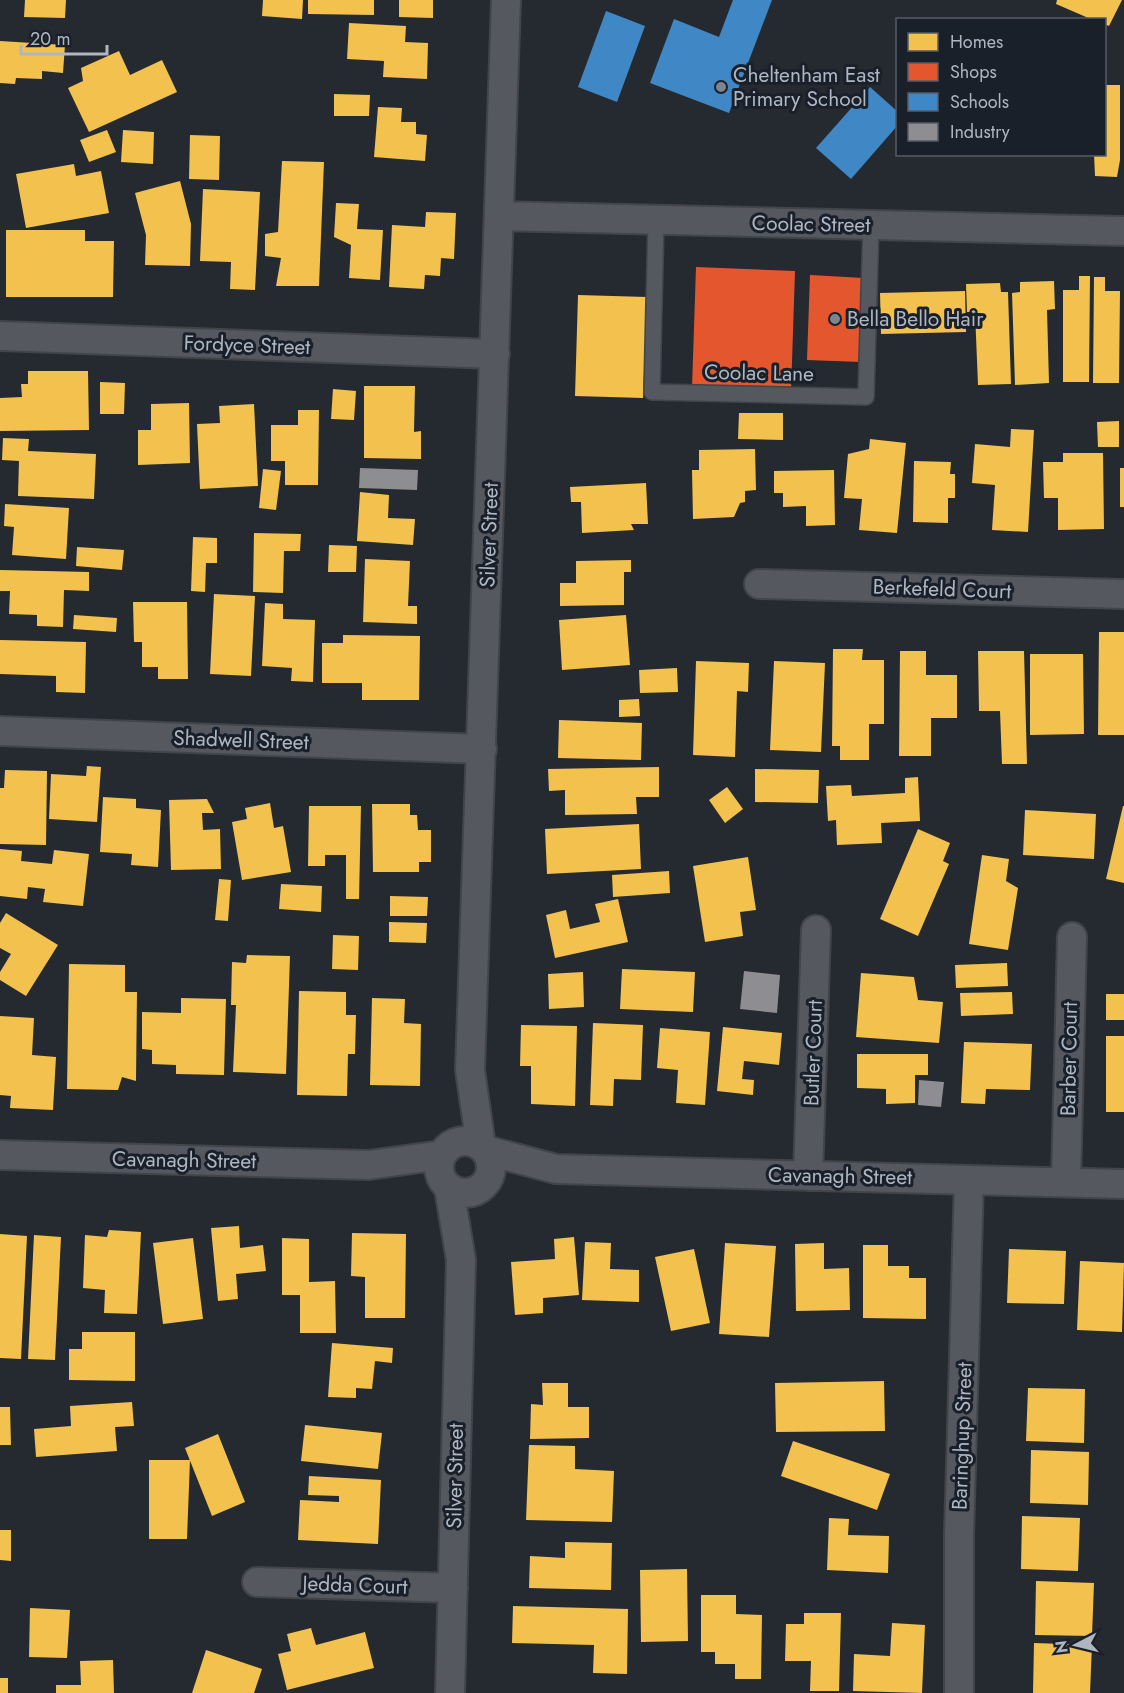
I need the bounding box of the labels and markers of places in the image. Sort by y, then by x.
place label: Cheltenham East Primary School [733,60,880,114]
marker: Cheltenham East Primary School [714,80,728,94]
place label: Bella Bello Hair [847,304,984,334]
marker: Bella Bello Hair [828,312,842,326]

